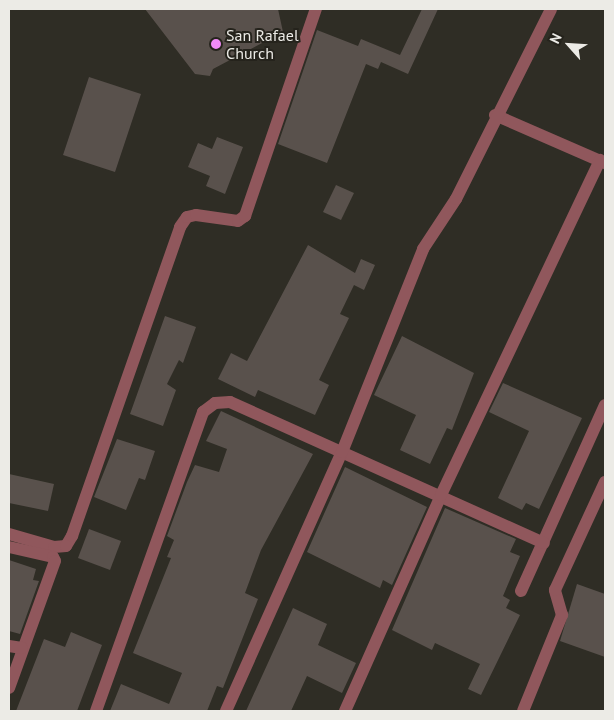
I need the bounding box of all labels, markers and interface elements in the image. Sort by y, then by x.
north arrow [544,20,594,70]
place label: San Rafael Church [226,25,299,63]
text: N [545,30,566,47]
marker: San Rafael Church [210,38,222,50]

